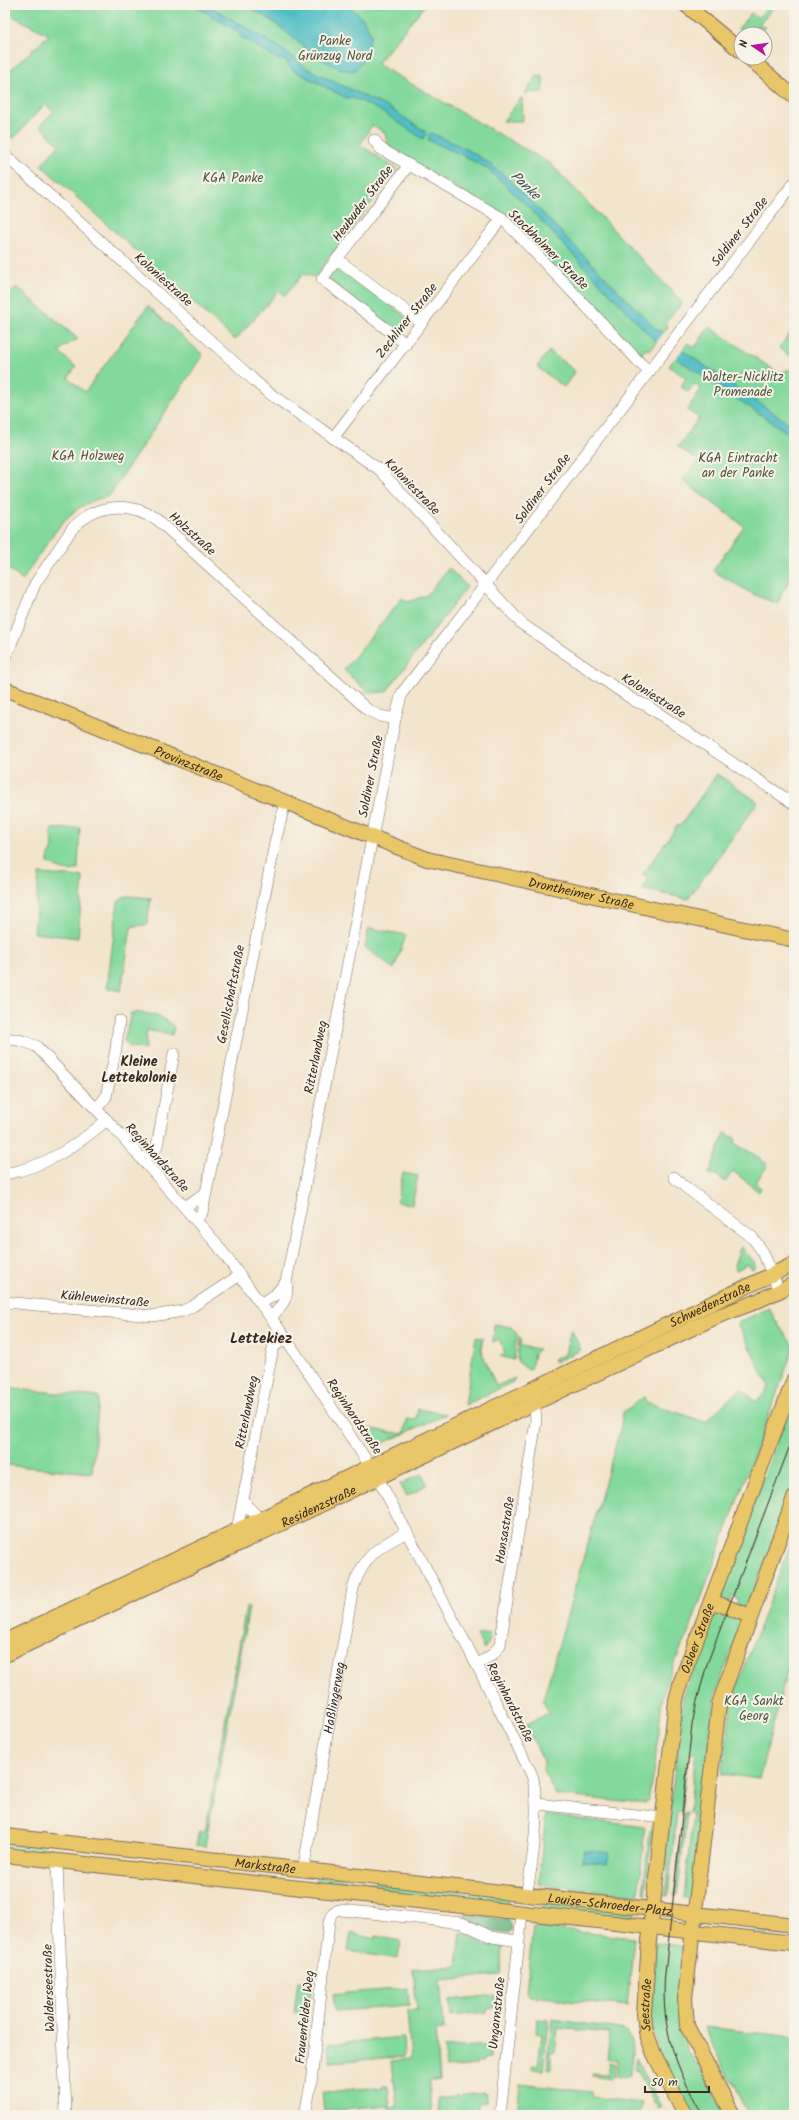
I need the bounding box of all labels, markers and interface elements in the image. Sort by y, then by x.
north arrow [733,26,773,66]
park label: Panke Grünzug Nord [298,31,373,67]
text: N [735,39,754,49]
street label: Heubuder Straße [327,161,399,247]
water label: Panke [505,166,547,207]
park label: KGA Panke [203,168,264,189]
street label: Soldiner Straße [706,192,774,271]
street label: Stockholmer Straße [503,205,593,296]
street label: Koloniestraße [129,248,197,312]
street label: Zechliner Straße [371,278,444,363]
park label: Walter-Nicklitz Promenade [702,367,784,403]
park label: KGA Holzweg [51,446,125,467]
park label: KGA Eintracht an der Panke [698,448,779,484]
street label: Soldiner Straße [510,449,577,529]
street label: Koloniestraße [379,454,445,521]
street label: Holzstraße [163,507,221,561]
street label: Koloniestraße [617,668,690,725]
street label: Soldiner Straße [353,733,390,819]
street label: Provinzstraße [150,741,226,788]
street label: Drontheimer Straße [526,873,636,916]
street label: Gesellschaftstraße [212,943,251,1046]
street label: Ritterlandweg [299,1019,334,1096]
district label: Kleine Lettekolonie [101,1051,177,1089]
street label: Reginhardstraße [120,1118,194,1198]
street label: Schwedenstraße [666,1277,755,1334]
street label: Kühleweinstraße [60,1285,150,1314]
district label: Lettekiez [230,1327,292,1351]
street label: Ritterlandweg [230,1374,265,1451]
street label: Reginhardstraße [320,1375,387,1459]
street label: Residenzstraße [278,1480,361,1534]
street label: Hansastraße [490,1495,521,1565]
street label: Osloer Straße [676,1600,721,1677]
street label: Reginhardstraße [480,1659,539,1747]
street label: Haßlingerweg [318,1660,352,1736]
park label: KGA Sankt Georg [724,1691,785,1727]
street label: Markstraße [234,1853,297,1881]
street label: Louise-Schroeder-Platz [547,1888,674,1923]
street label: Walderseestraße [37,1944,62,2032]
street label: Frauenfelder Weg [290,1969,321,2065]
street label: Ungarnstraße [483,1976,512,2050]
street label: Seestraße [635,1978,658,2032]
scale bar [645,2068,709,2094]
text: 50 m [651,2073,678,2092]

